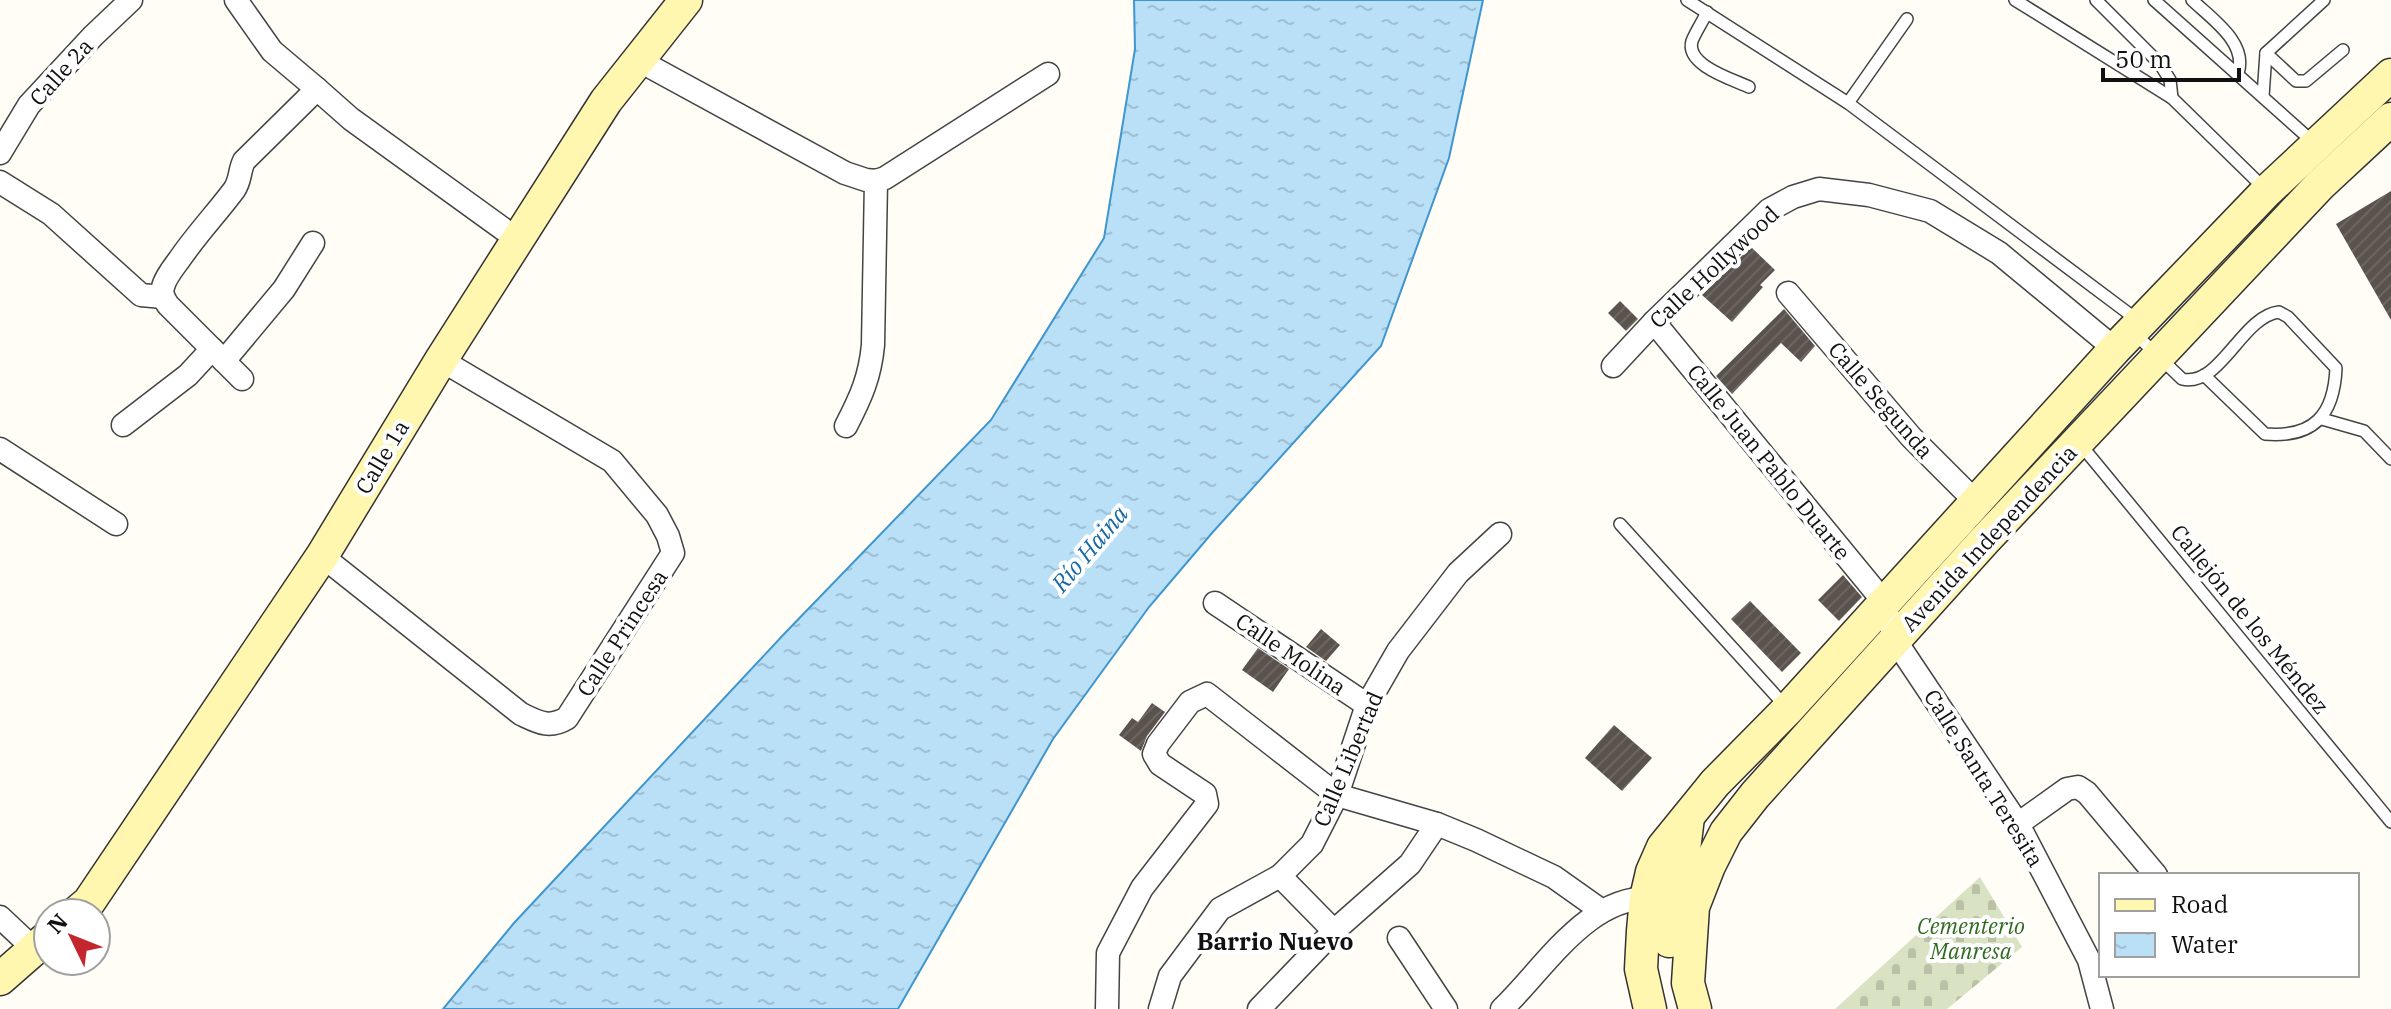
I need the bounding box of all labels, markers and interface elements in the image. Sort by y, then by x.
street label: Calle 2a [23,32,99,112]
scale bar [2103,32,2239,82]
text: 50 m [2115,43,2172,75]
street label: Calle Hollywood [1643,199,1785,334]
street label: Calle Segunda [1823,335,1940,464]
street label: Calle Juan Pablo Duarte [1681,358,1857,566]
street label: Calle 1a [348,414,415,499]
street label: Avenida Independencia [1894,438,2083,637]
water label: Río Haina [1043,498,1135,599]
street label: Callejón de los Méndez [2165,518,2336,719]
street label: Calle Princesa [570,564,674,702]
street label: Calle Molina [1230,606,1352,701]
street label: Calle Santa Teresita [1918,683,2051,872]
street label: Calle Libertad [1306,687,1389,831]
legend [2099,873,2359,977]
text: Road [2171,888,2228,920]
north arrow [32,897,112,977]
text: N [40,907,74,939]
park label: Cementerio Manresa [1917,911,2025,965]
district label: Barrio Nuevo [1197,925,1353,957]
text: Water [2171,928,2238,960]

